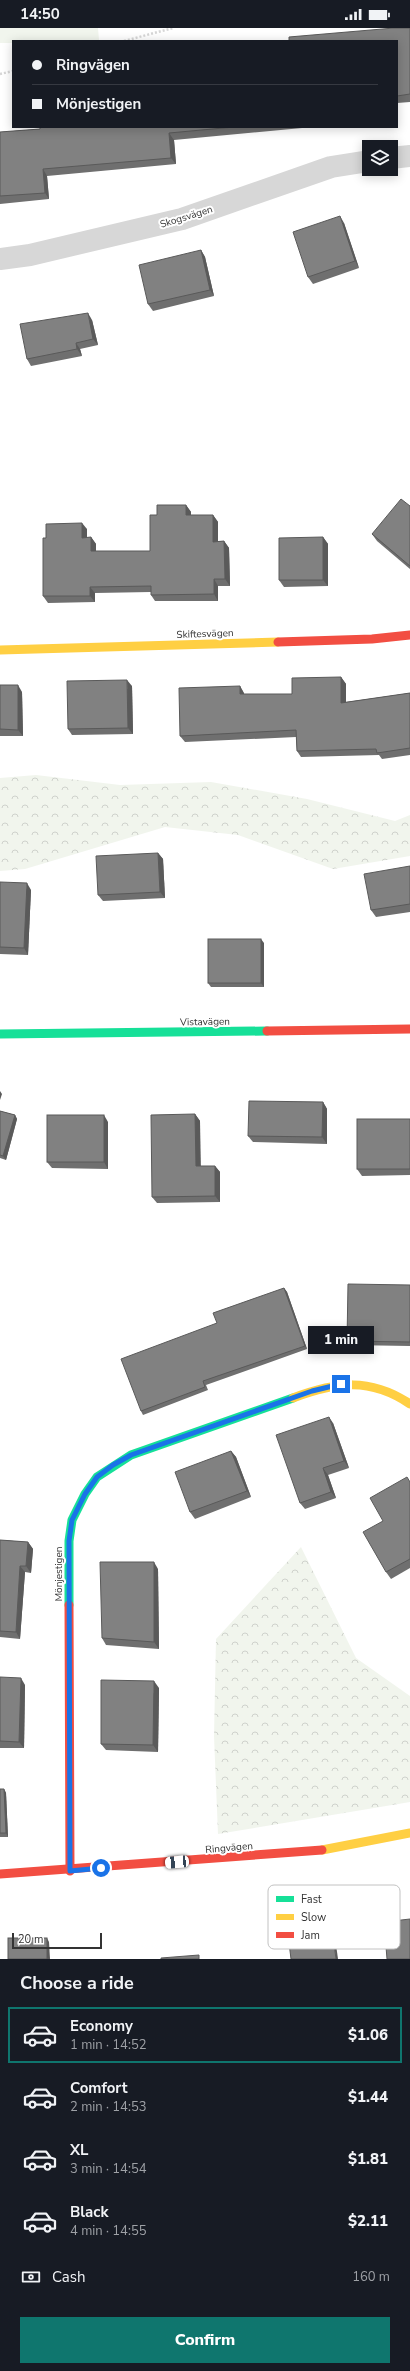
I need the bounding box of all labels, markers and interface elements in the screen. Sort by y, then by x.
text: 14:50 [20,4,60,24]
text: Ringvägen [56,55,130,75]
text: Mönjestigen [56,94,141,114]
map controls [362,140,398,176]
button: layers [362,140,398,176]
street label: Skogsvägen [158,202,214,232]
street label: Skiftesvägen [176,626,234,642]
street label: Vistavägen [179,1015,230,1029]
callout: 1 min [308,1326,374,1354]
text: 1 min [324,1331,358,1349]
route end [332,1375,350,1393]
street label: Mönjestigen [52,1547,66,1601]
street label: Ringvägen [205,1839,253,1857]
car [165,1855,189,1869]
route start [92,1859,110,1877]
legend [268,1885,400,1949]
text: Fast [301,1892,322,1907]
text: Slow [301,1910,326,1925]
text: Jam [300,1928,320,1943]
scale bar [12,1931,102,1950]
text: 20 m [18,1932,43,1947]
text: Choose a ride [20,1971,134,1995]
text: Economy [70,2016,133,2036]
icon: car [22,2017,58,2053]
text: $1.06 [348,2025,388,2045]
text: 1 min · 14:52 [70,2036,146,2054]
text: Comfort [70,2078,127,2098]
icon: car [22,2079,58,2115]
text: $1.44 [348,2087,388,2107]
text: 2 min · 14:53 [70,2098,146,2116]
text: XL [70,2140,89,2160]
icon: car [22,2141,58,2177]
text: $1.81 [348,2149,388,2169]
text: 3 min · 14:54 [70,2160,146,2178]
text: Black [70,2202,108,2222]
icon: car [22,2203,58,2239]
text: $2.11 [348,2211,388,2231]
text: 4 min · 14:55 [70,2222,146,2240]
icon: cash [20,2266,42,2288]
text: Cash [52,2267,86,2287]
text: 160 m [352,2268,390,2286]
button: Confirm [20,2317,390,2363]

